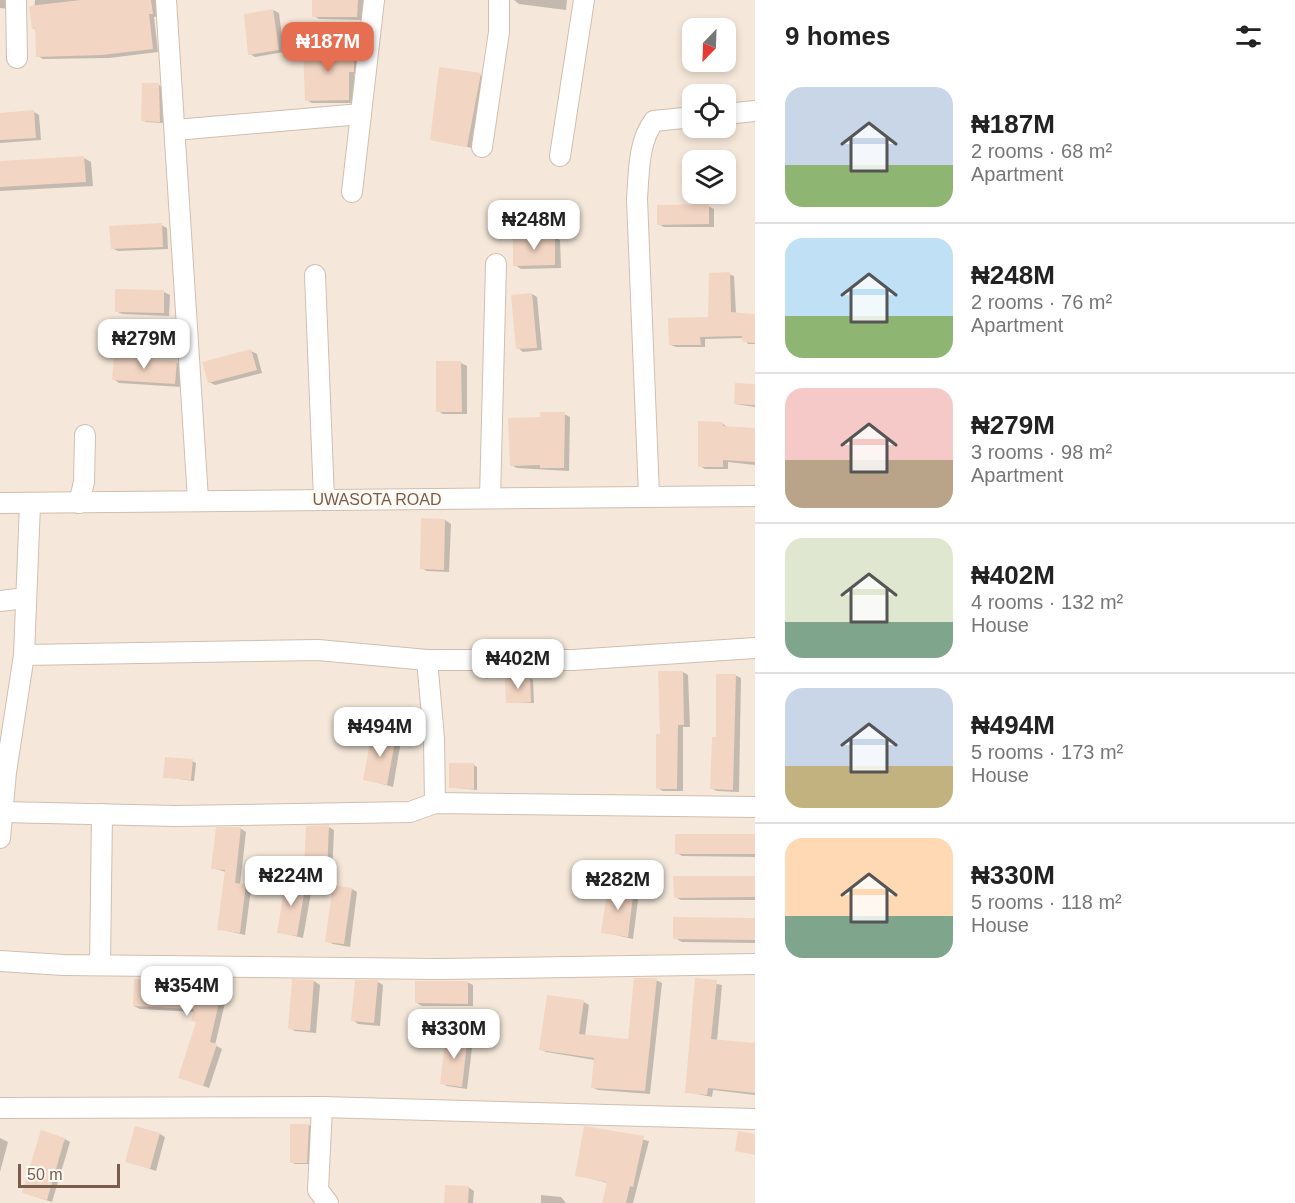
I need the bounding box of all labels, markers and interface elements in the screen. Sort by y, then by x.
north arrow [682,18,736,72]
map controls [682,18,736,204]
icon: filters [1232,20,1265,53]
text: 9 homes [785,21,891,51]
pin: ₦187M [286,22,370,73]
text: ₦187M [296,30,360,52]
button: locate [682,84,736,138]
text: ₦187M [971,109,1055,139]
icon: home [833,111,905,183]
text: 2 rooms · 68 m² [971,140,1112,162]
button: layers [682,150,736,204]
text: Apartment [971,163,1063,185]
pin: ₦248M [492,200,576,251]
text: ₦248M [502,208,566,230]
text: ₦248M [971,260,1055,290]
icon: home [833,262,905,334]
text: 2 rooms · 76 m² [971,291,1112,313]
text: Apartment [971,314,1063,336]
pin: ₦279M [102,319,186,370]
text: ₦279M [112,327,176,349]
text: ₦279M [971,410,1055,440]
icon: home [833,412,905,484]
text: 3 rooms · 98 m² [971,441,1112,463]
text: Apartment [971,464,1063,486]
street label: UWASOTA ROAD [313,491,441,508]
text: ₦402M [971,560,1055,590]
icon: home [833,562,905,634]
text: 4 rooms · 132 m² [971,591,1123,613]
text: House [971,614,1029,636]
pin: ₦402M [476,639,560,690]
text: ₦402M [486,647,550,669]
pin: ₦494M [338,707,422,758]
text: ₦494M [971,710,1055,740]
icon: home [833,712,905,784]
text: ₦494M [348,715,412,737]
text: 5 rooms · 173 m² [971,741,1123,763]
text: House [971,764,1029,786]
pin: ₦224M [249,856,333,907]
pin: ₦282M [576,860,660,911]
text: ₦330M [971,860,1055,890]
icon: home [833,862,905,934]
text: ₦224M [259,864,323,886]
text: ₦282M [586,868,650,890]
text: 5 rooms · 118 m² [971,891,1122,913]
text: House [971,914,1029,936]
pin: ₦354M [145,966,229,1017]
text: ₦354M [155,974,219,996]
pin: ₦330M [412,1009,496,1060]
text: ₦330M [422,1017,486,1039]
scale bar [18,1161,120,1188]
text: 50 m [27,1166,63,1183]

